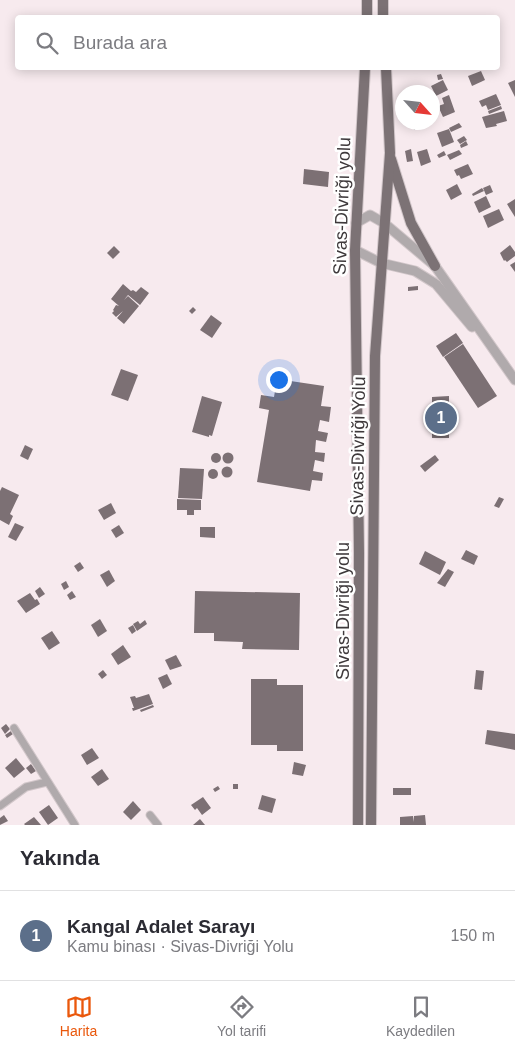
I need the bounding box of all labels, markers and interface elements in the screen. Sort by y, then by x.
search box [15,15,500,70]
icon: search [33,29,61,57]
text: Burada ara [73,32,167,53]
north arrow [395,85,440,130]
street label: Sivas-Divriği yolu [330,137,354,275]
your location [266,367,292,393]
street label: Sivas-Divriği Yolu [347,376,369,516]
pin: 1 [425,399,457,437]
street label: Sivas-Divriği yolu [333,542,353,680]
text: Yakında [20,846,99,869]
text: Kangal Adalet Sarayı [67,916,255,937]
text: 1 [32,927,40,944]
text: 150 m [451,927,495,944]
text: Kamu binası · Sivas-Divriği Yolu [67,938,294,955]
tab: Harita [60,993,97,1039]
tab: Yol tarifi [217,993,266,1039]
tab: Kaydedilen [386,993,455,1039]

